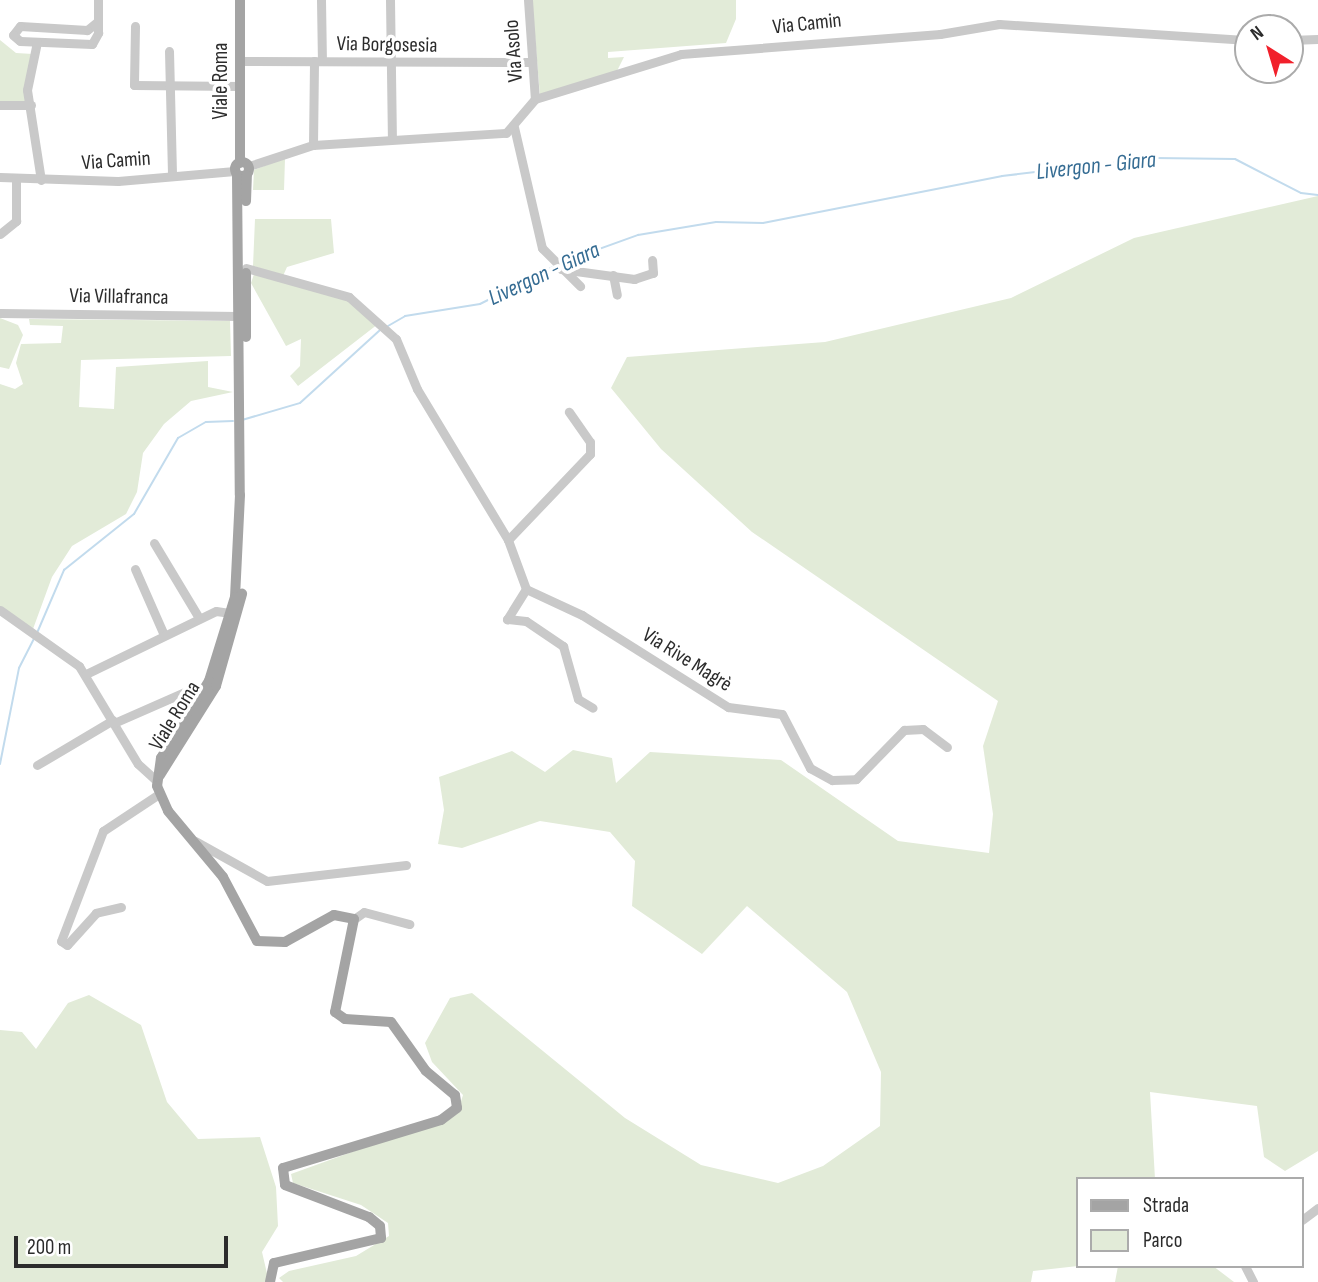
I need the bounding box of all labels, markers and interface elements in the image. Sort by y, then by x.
street label: Via Camin [771,8,843,40]
north arrow [1234,14,1304,84]
street label: Via Asolo [499,19,529,83]
text: N [1246,21,1268,46]
street label: Via Borgosesia [336,32,438,58]
street label: Viale Roma [208,43,234,119]
street label: Via Camin [81,146,151,176]
water label: Livergon - Giara [1035,146,1157,186]
water label: Livergon - Giara [484,236,604,312]
street label: Via Villafranca [69,284,169,310]
street label: Via Rive Magrè [637,623,737,697]
street label: Viale Roma [144,677,206,755]
legend [1076,1177,1304,1268]
text: Strada [1143,1193,1189,1218]
scale bar [18,1222,231,1266]
text: Parco [1143,1228,1182,1253]
text: 200 m [27,1235,71,1260]

